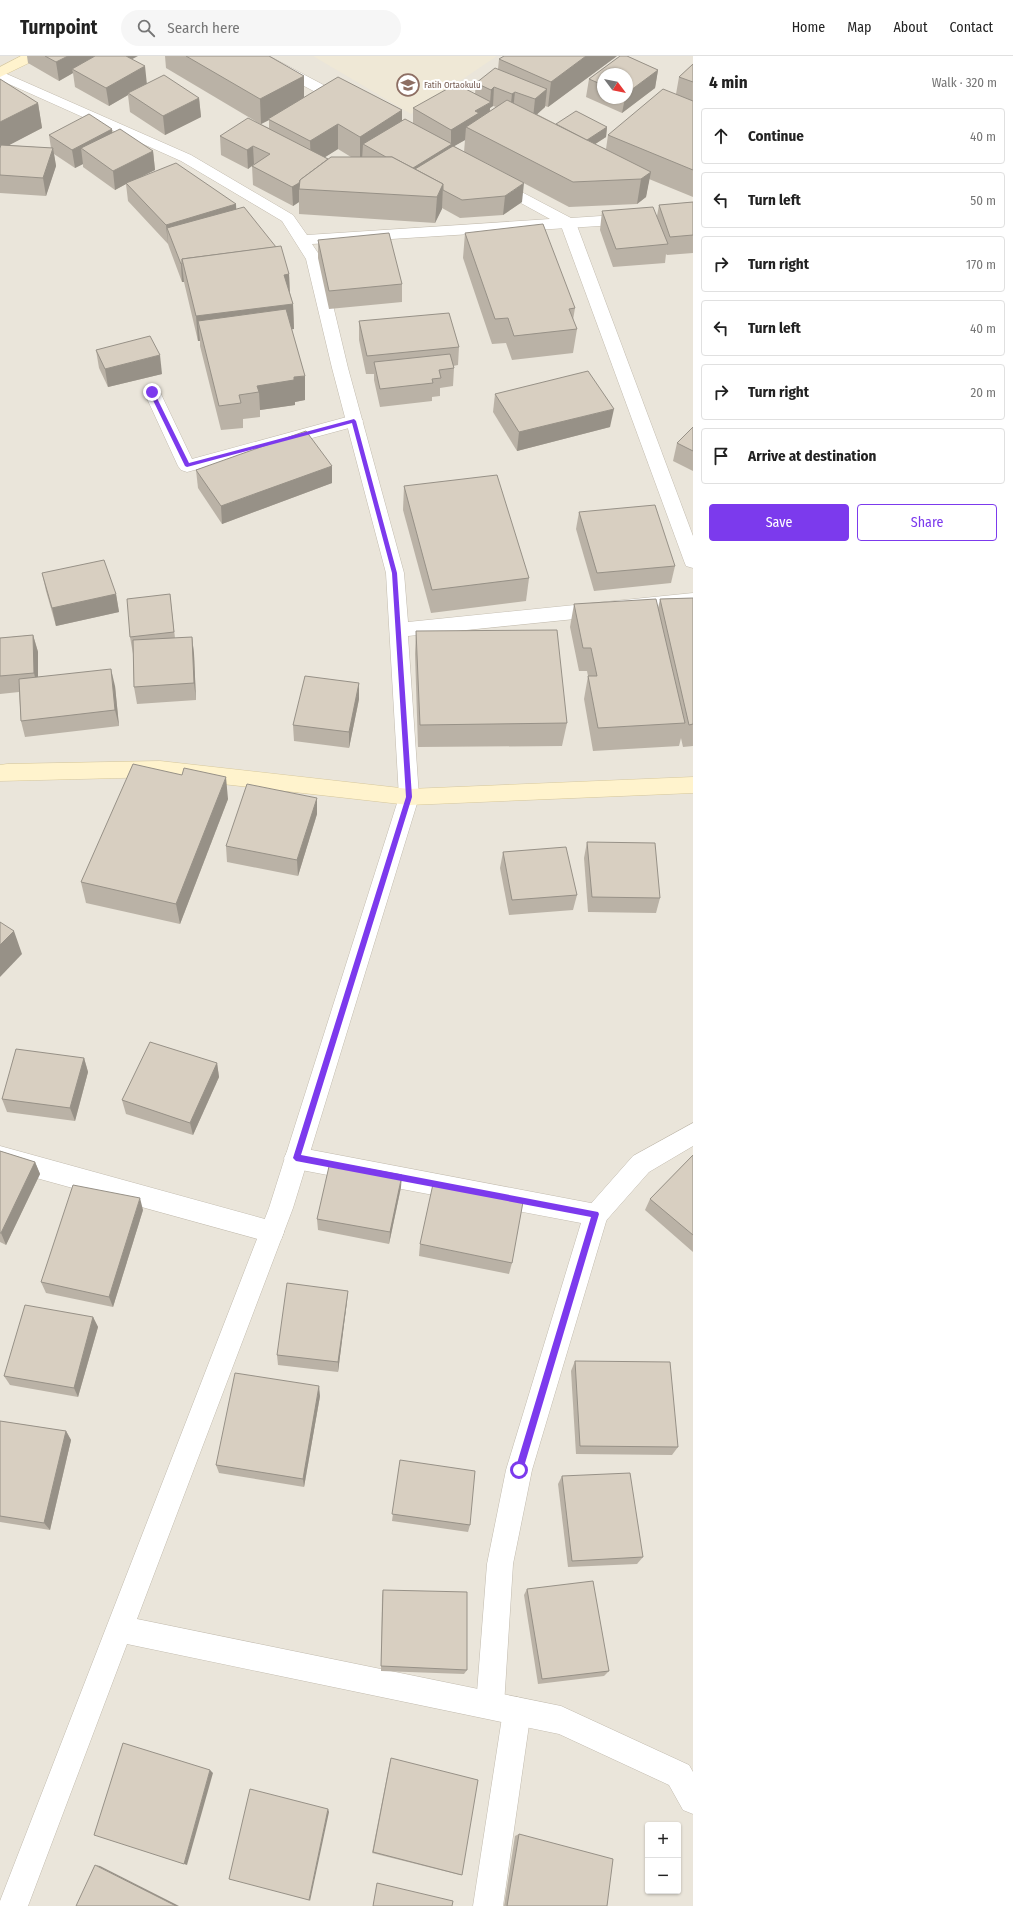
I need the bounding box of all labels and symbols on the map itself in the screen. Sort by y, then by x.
north arrow [597,68,633,104]
school or university icon: Fatih Ortaokulu [395,72,421,98]
place label: Fatih Ortaokulu [424,80,481,90]
route end [143,383,161,401]
route start [510,1461,528,1479]

